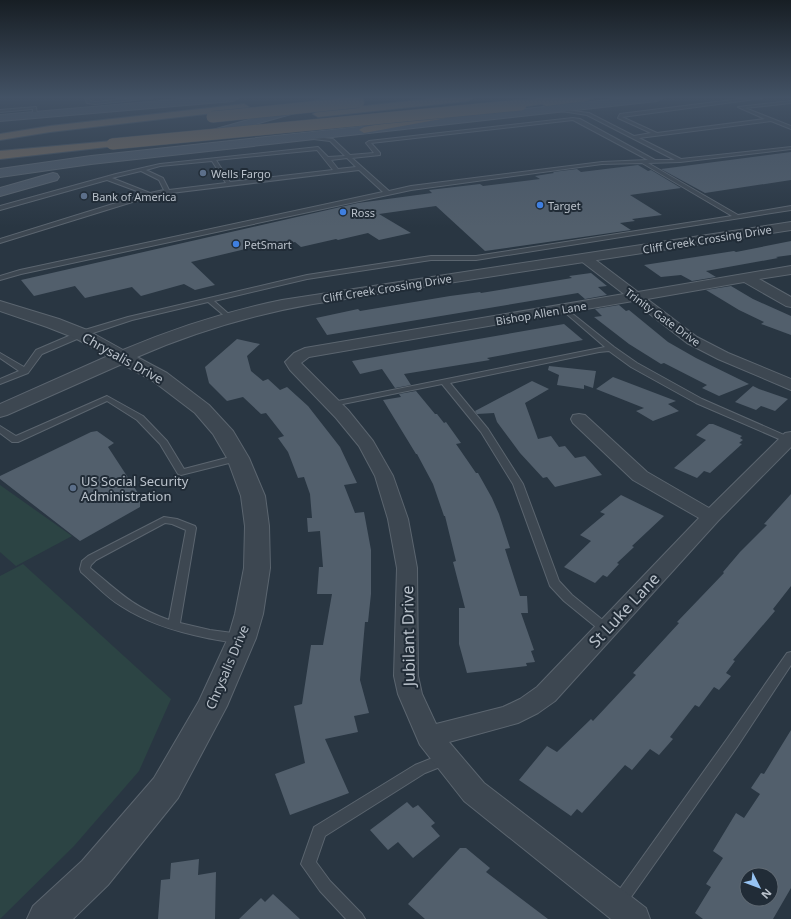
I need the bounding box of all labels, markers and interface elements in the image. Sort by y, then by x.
place label: Wells Fargo [211,166,271,181]
marker: Wells Fargo [198,168,208,178]
place label: Bank of America [92,189,177,204]
marker: Bank of America [79,191,89,201]
place label: Target [548,198,581,213]
marker: Target [535,200,545,210]
place label: Ross [351,205,375,220]
marker: Ross [338,207,348,217]
street label: Cliff Creek Crossing Drive [641,221,773,257]
place label: PetSmart [244,237,292,252]
marker: PetSmart [231,239,241,249]
street label: Cliff Creek Crossing Drive [321,270,453,306]
street label: Trinity Gate Drive [622,285,704,349]
street label: Bishop Allen Lane [494,298,588,328]
street label: Chrysalis Drive [79,328,167,388]
place label: US Social Security Administration [81,472,189,505]
marker: US Social Security Administration [68,483,78,493]
street label: St Luke Lane [584,568,664,652]
street label: Jubilant Drive [396,585,420,689]
street label: Chrysalis Drive [201,622,253,712]
north arrow [739,867,779,907]
text: N [758,886,775,902]

